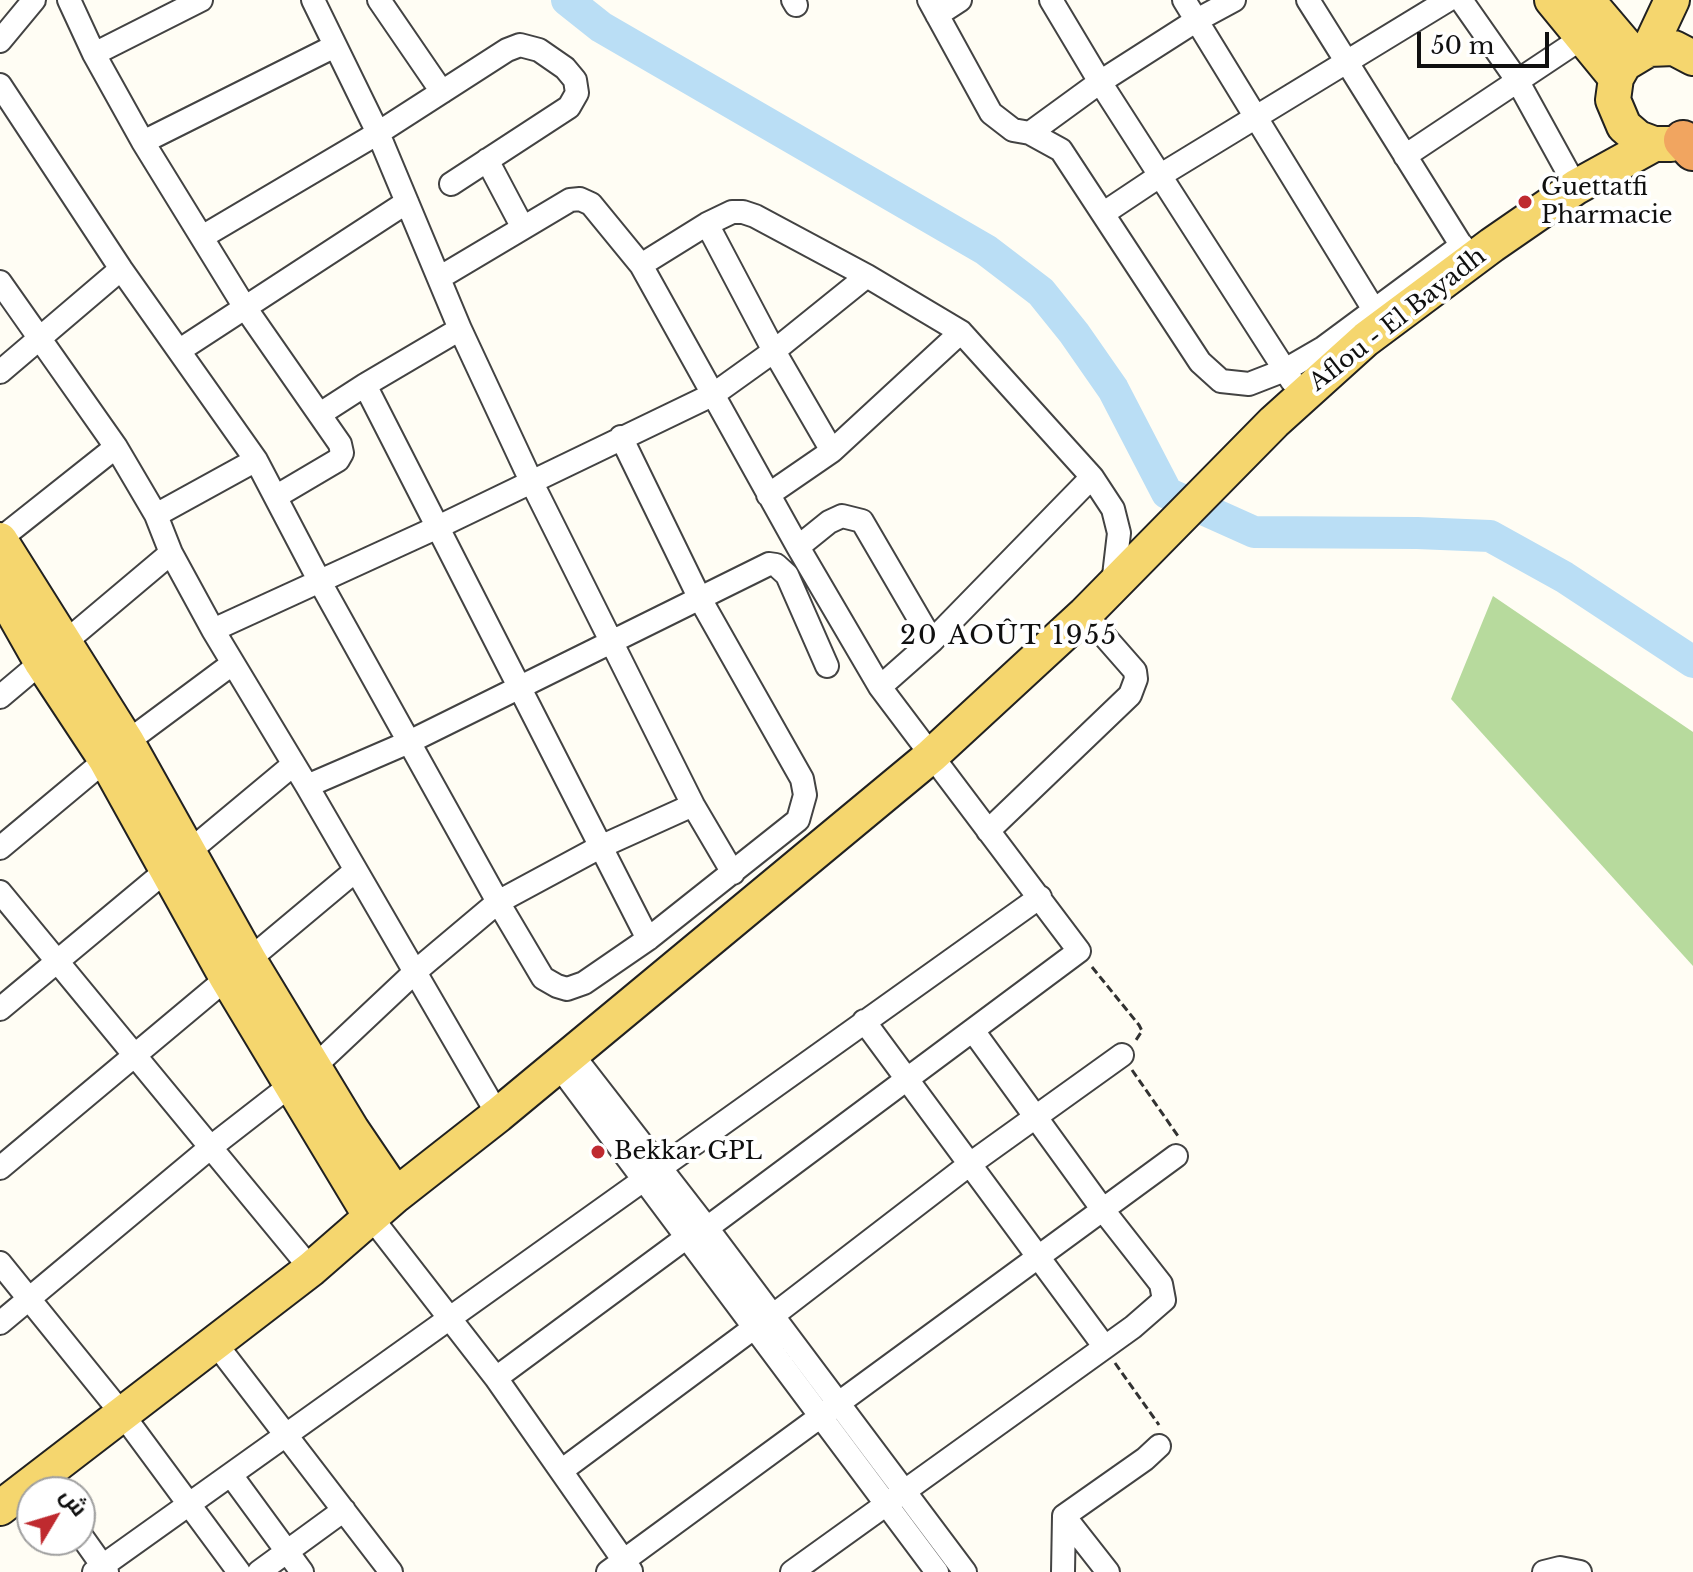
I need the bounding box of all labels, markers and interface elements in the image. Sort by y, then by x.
scale bar [1421,16,1553,66]
text: 50 m [1431,31,1494,60]
place label: Guettatfi Pharmacie [1541,174,1673,230]
marker: Guettatfi Pharmacie [1516,193,1534,211]
street label: Aflou - El Bayadh [1304,242,1492,398]
district label: 20 AOÛT 1955 [900,621,1118,653]
place label: Bekkar GPL [614,1138,762,1166]
marker: Bekkar GPL [589,1143,607,1161]
north arrow [16,1476,96,1556]
text: ش [54,1483,93,1522]

